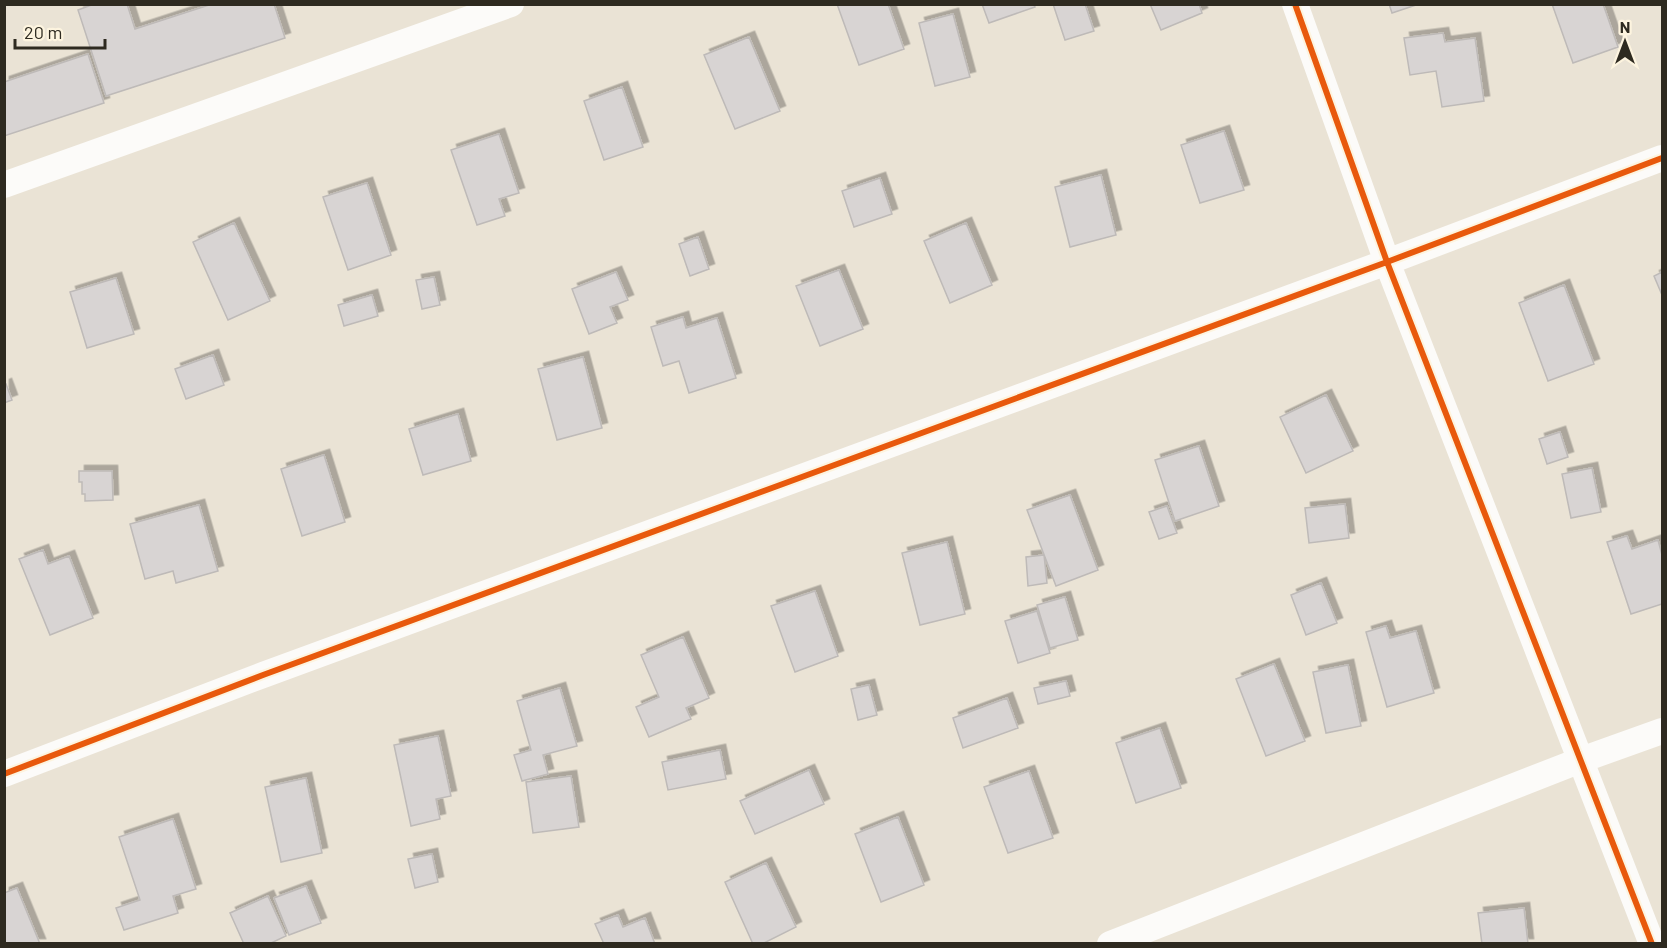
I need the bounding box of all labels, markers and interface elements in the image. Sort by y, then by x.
scale bar [15,12,105,50]
north arrow [1595,12,1655,72]
text: N [1620,17,1630,36]
text: 20 m [24,21,62,43]

